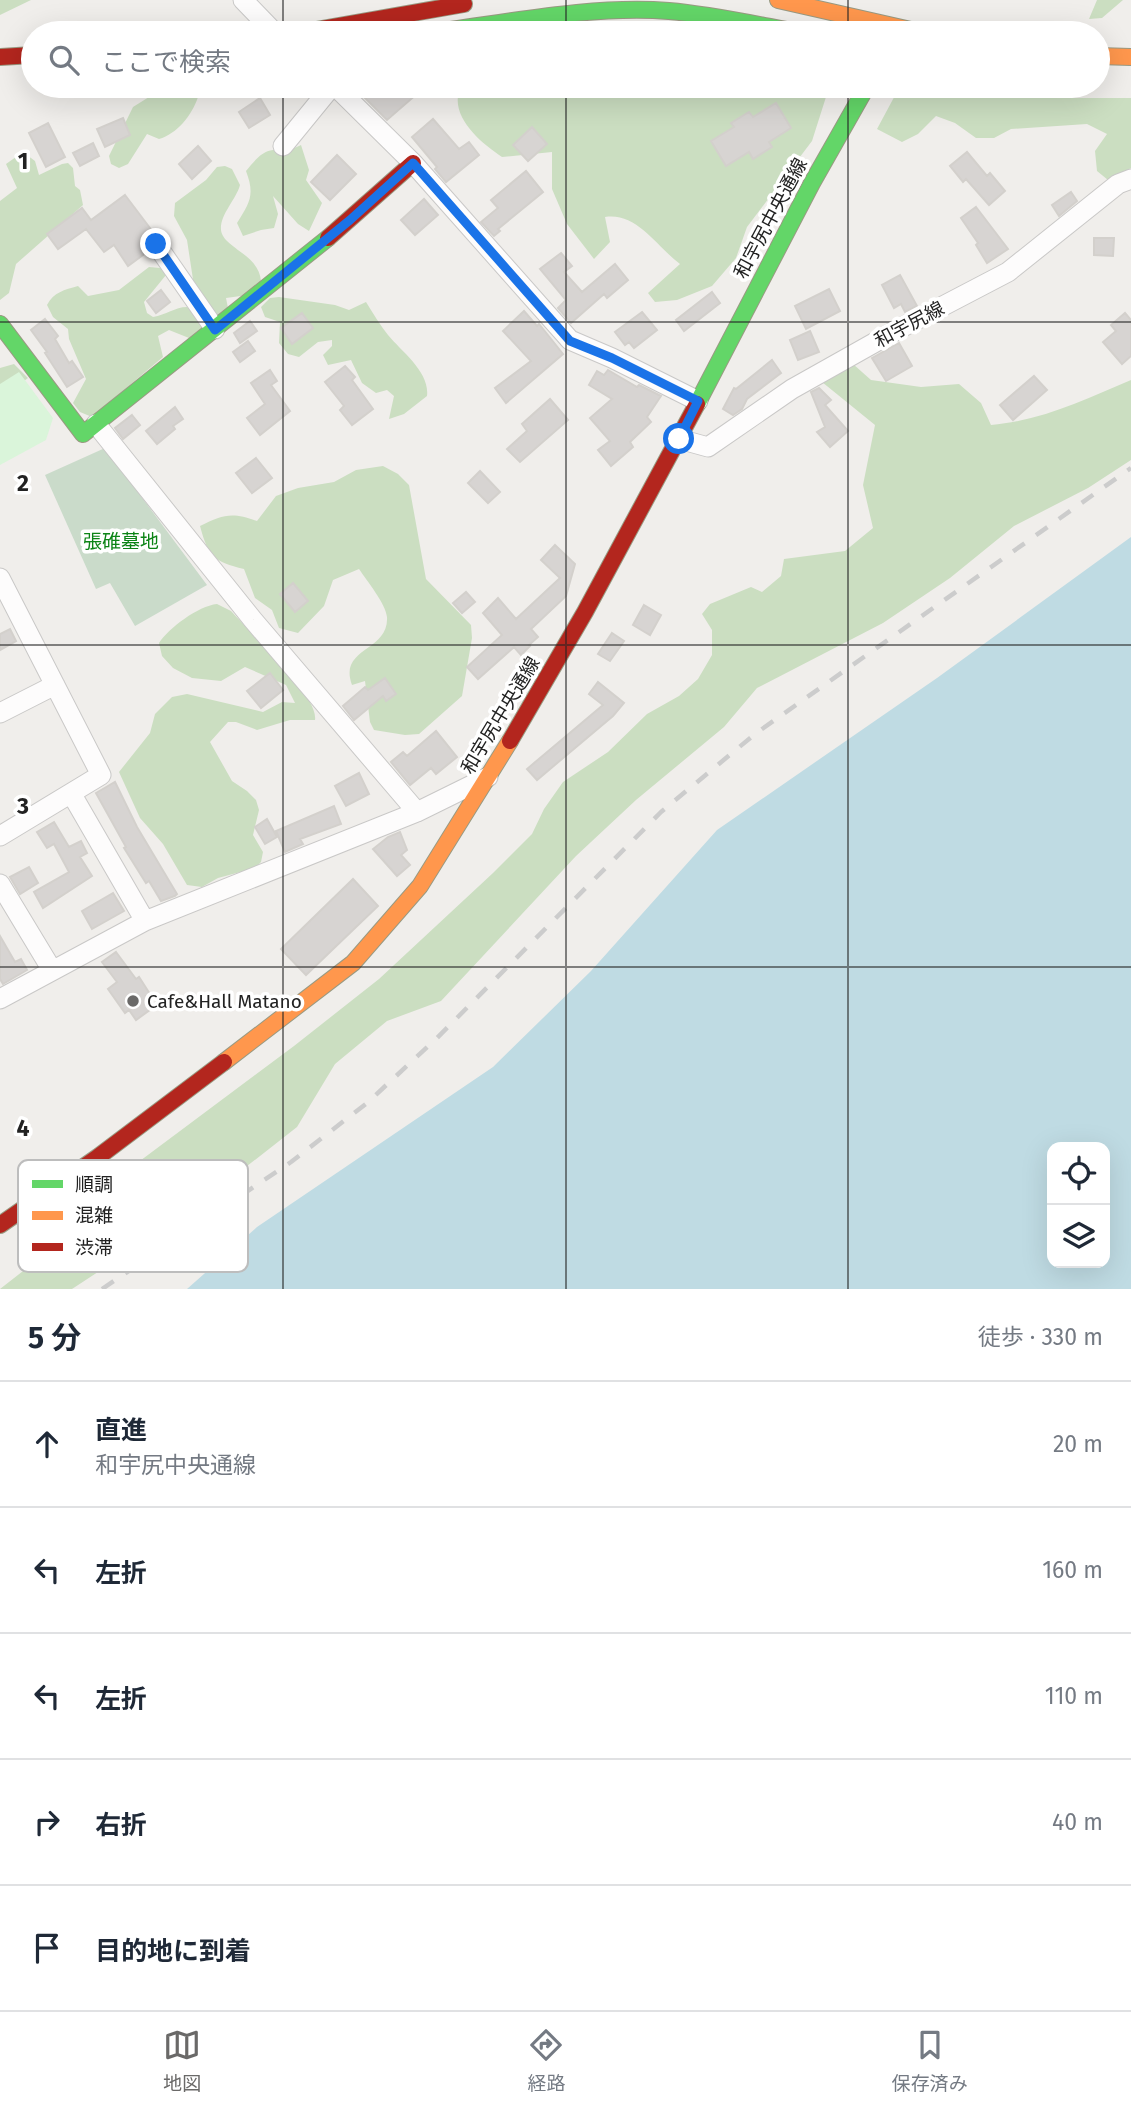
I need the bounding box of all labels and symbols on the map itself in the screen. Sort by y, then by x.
text: 1 [18,147,28,175]
street label: 和宇尻中央通線 [729,154,812,282]
route end [140,228,171,259]
street label: 和宇尻線 [870,296,948,352]
route start [663,423,694,454]
text: 2 [17,469,29,497]
park label: 張碓墓地 [83,530,159,553]
street label: 和宇尻中央通線 [456,652,545,778]
text: 3 [16,792,29,820]
place label: Cafe&Hall Matano [147,990,302,1013]
marker: Cafe&Hall Matano [125,993,141,1009]
text: 4 [17,1114,30,1142]
legend [18,1160,248,1272]
text: 順調 [75,1173,113,1196]
text: 混雑 [75,1204,113,1227]
text: 渋滞 [75,1236,113,1259]

